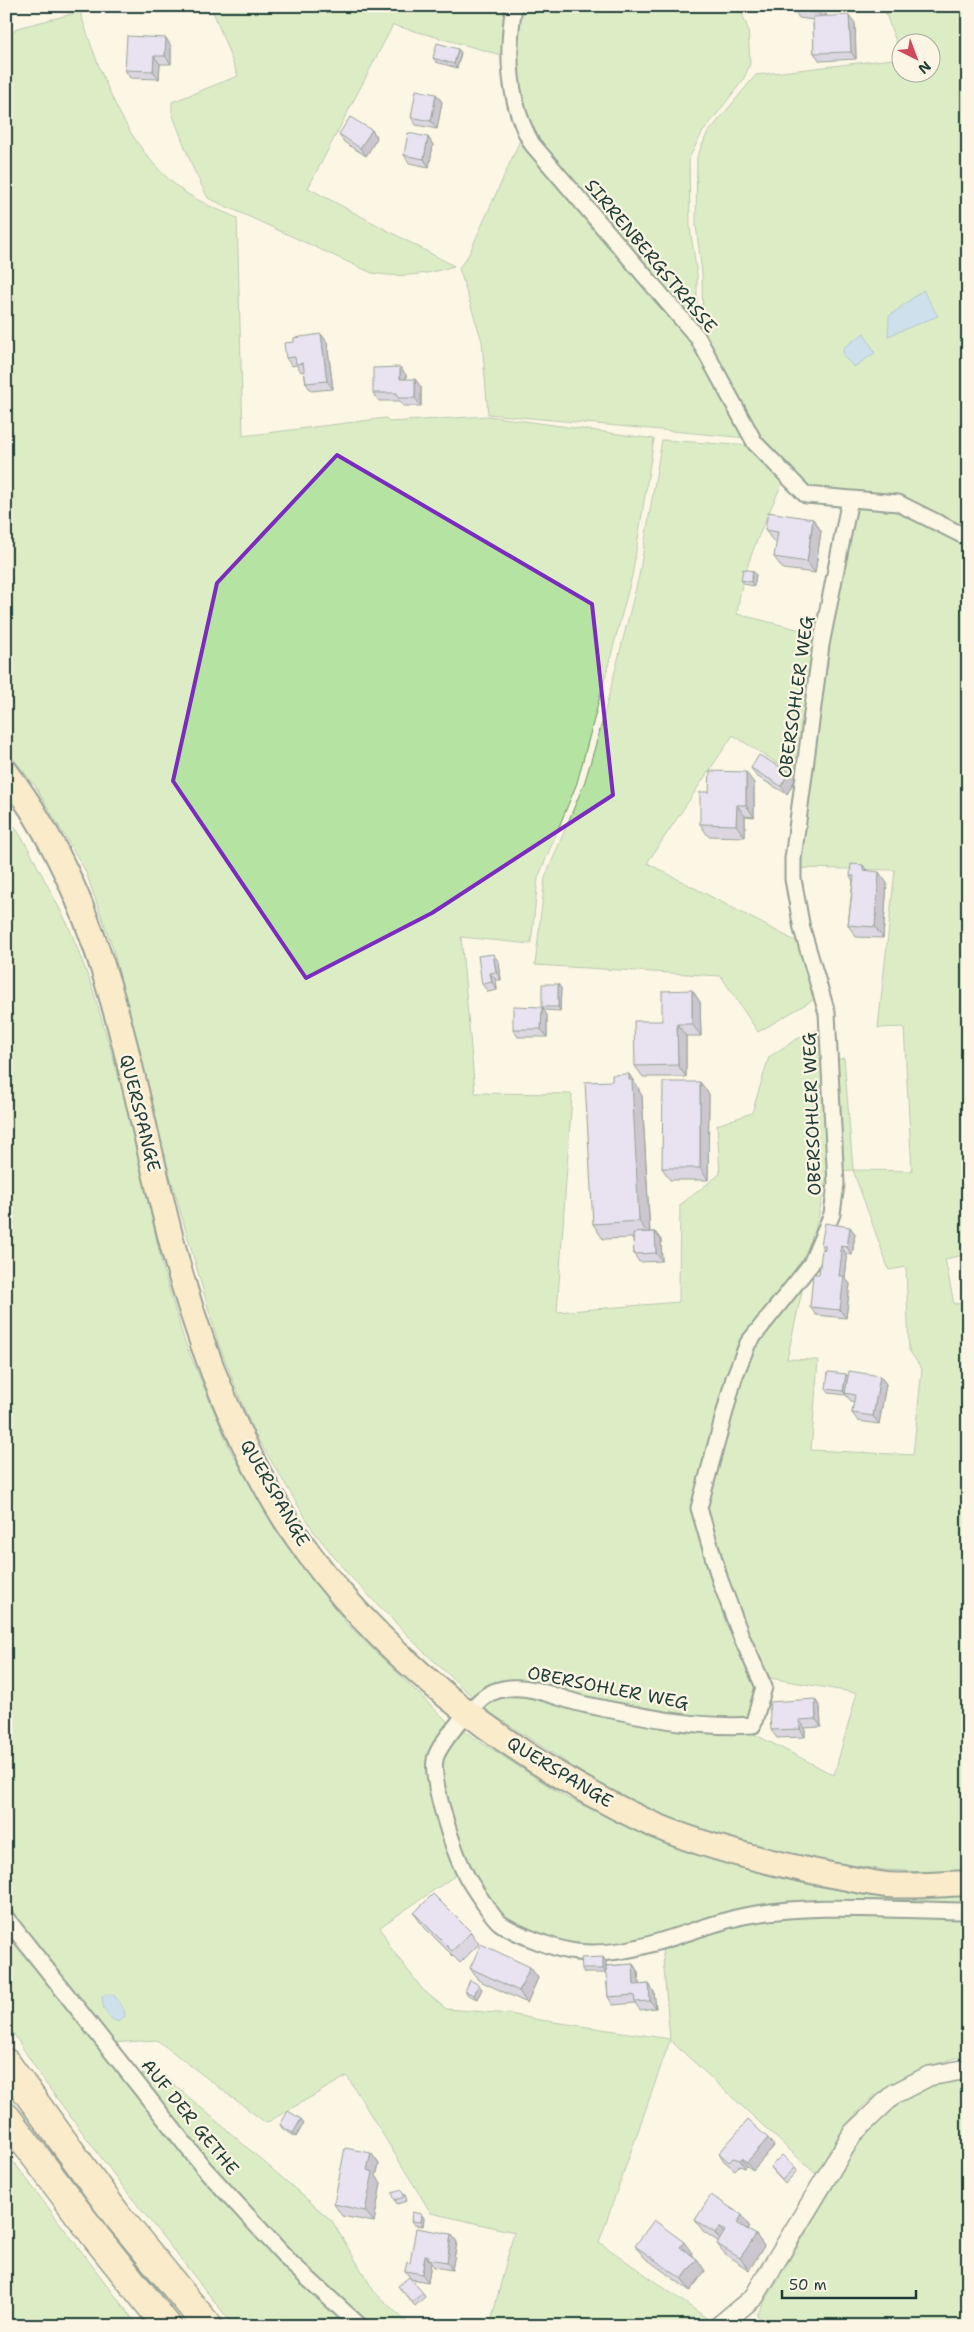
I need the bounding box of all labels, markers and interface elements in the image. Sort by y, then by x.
north arrow [892,32,942,82]
text: N [915,57,935,78]
street label: SIRRENBERGSTRASSE [580,174,722,338]
street label: OBERSOHLER WEG [773,614,819,780]
street label: OBERSOHLER WEG [797,1031,827,1196]
street label: QUERSPANGE [114,1052,166,1174]
street label: QUERSPANGE [235,1435,315,1551]
street label: OBERSOHLER WEG [525,1661,691,1715]
street label: QUERSPANGE [502,1731,618,1813]
street label: AUF DER GETHE [136,2054,244,2180]
scale bar [782,2267,915,2299]
text: 50 m [789,2275,827,2295]

